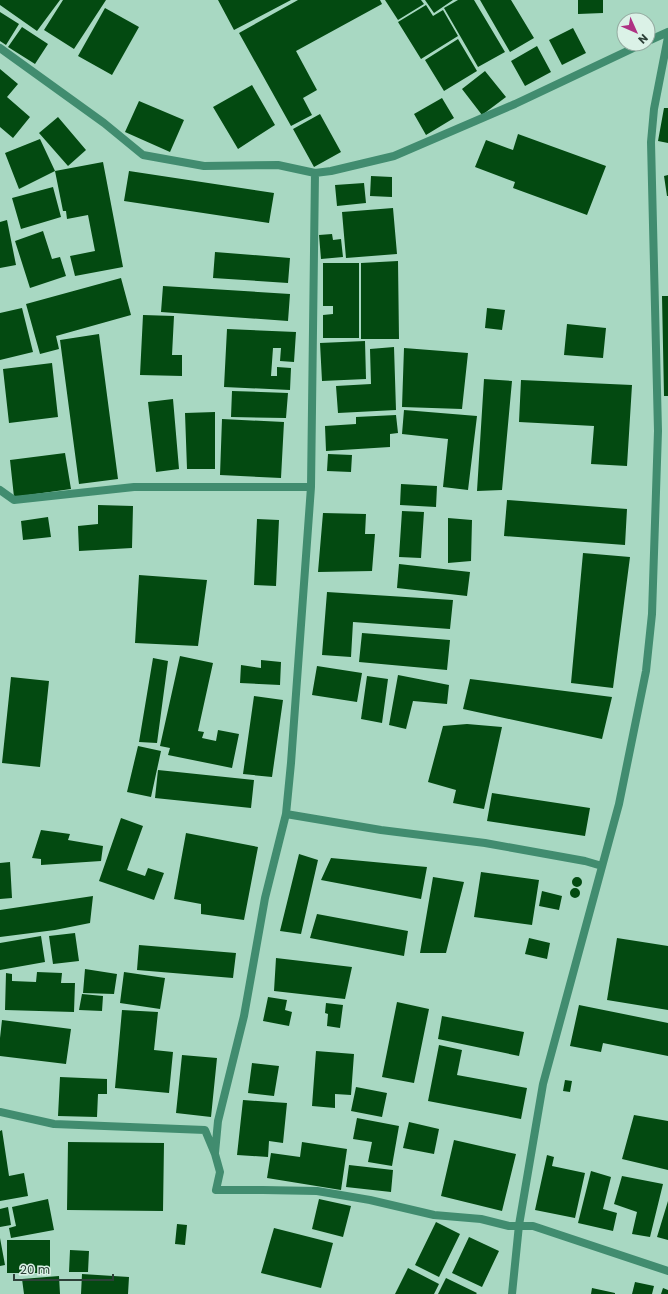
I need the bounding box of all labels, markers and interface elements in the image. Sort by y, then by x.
north arrow [616,12,656,52]
text: N [634,30,652,48]
scale bar [14,1256,113,1282]
text: 20 m [20,1261,50,1278]

